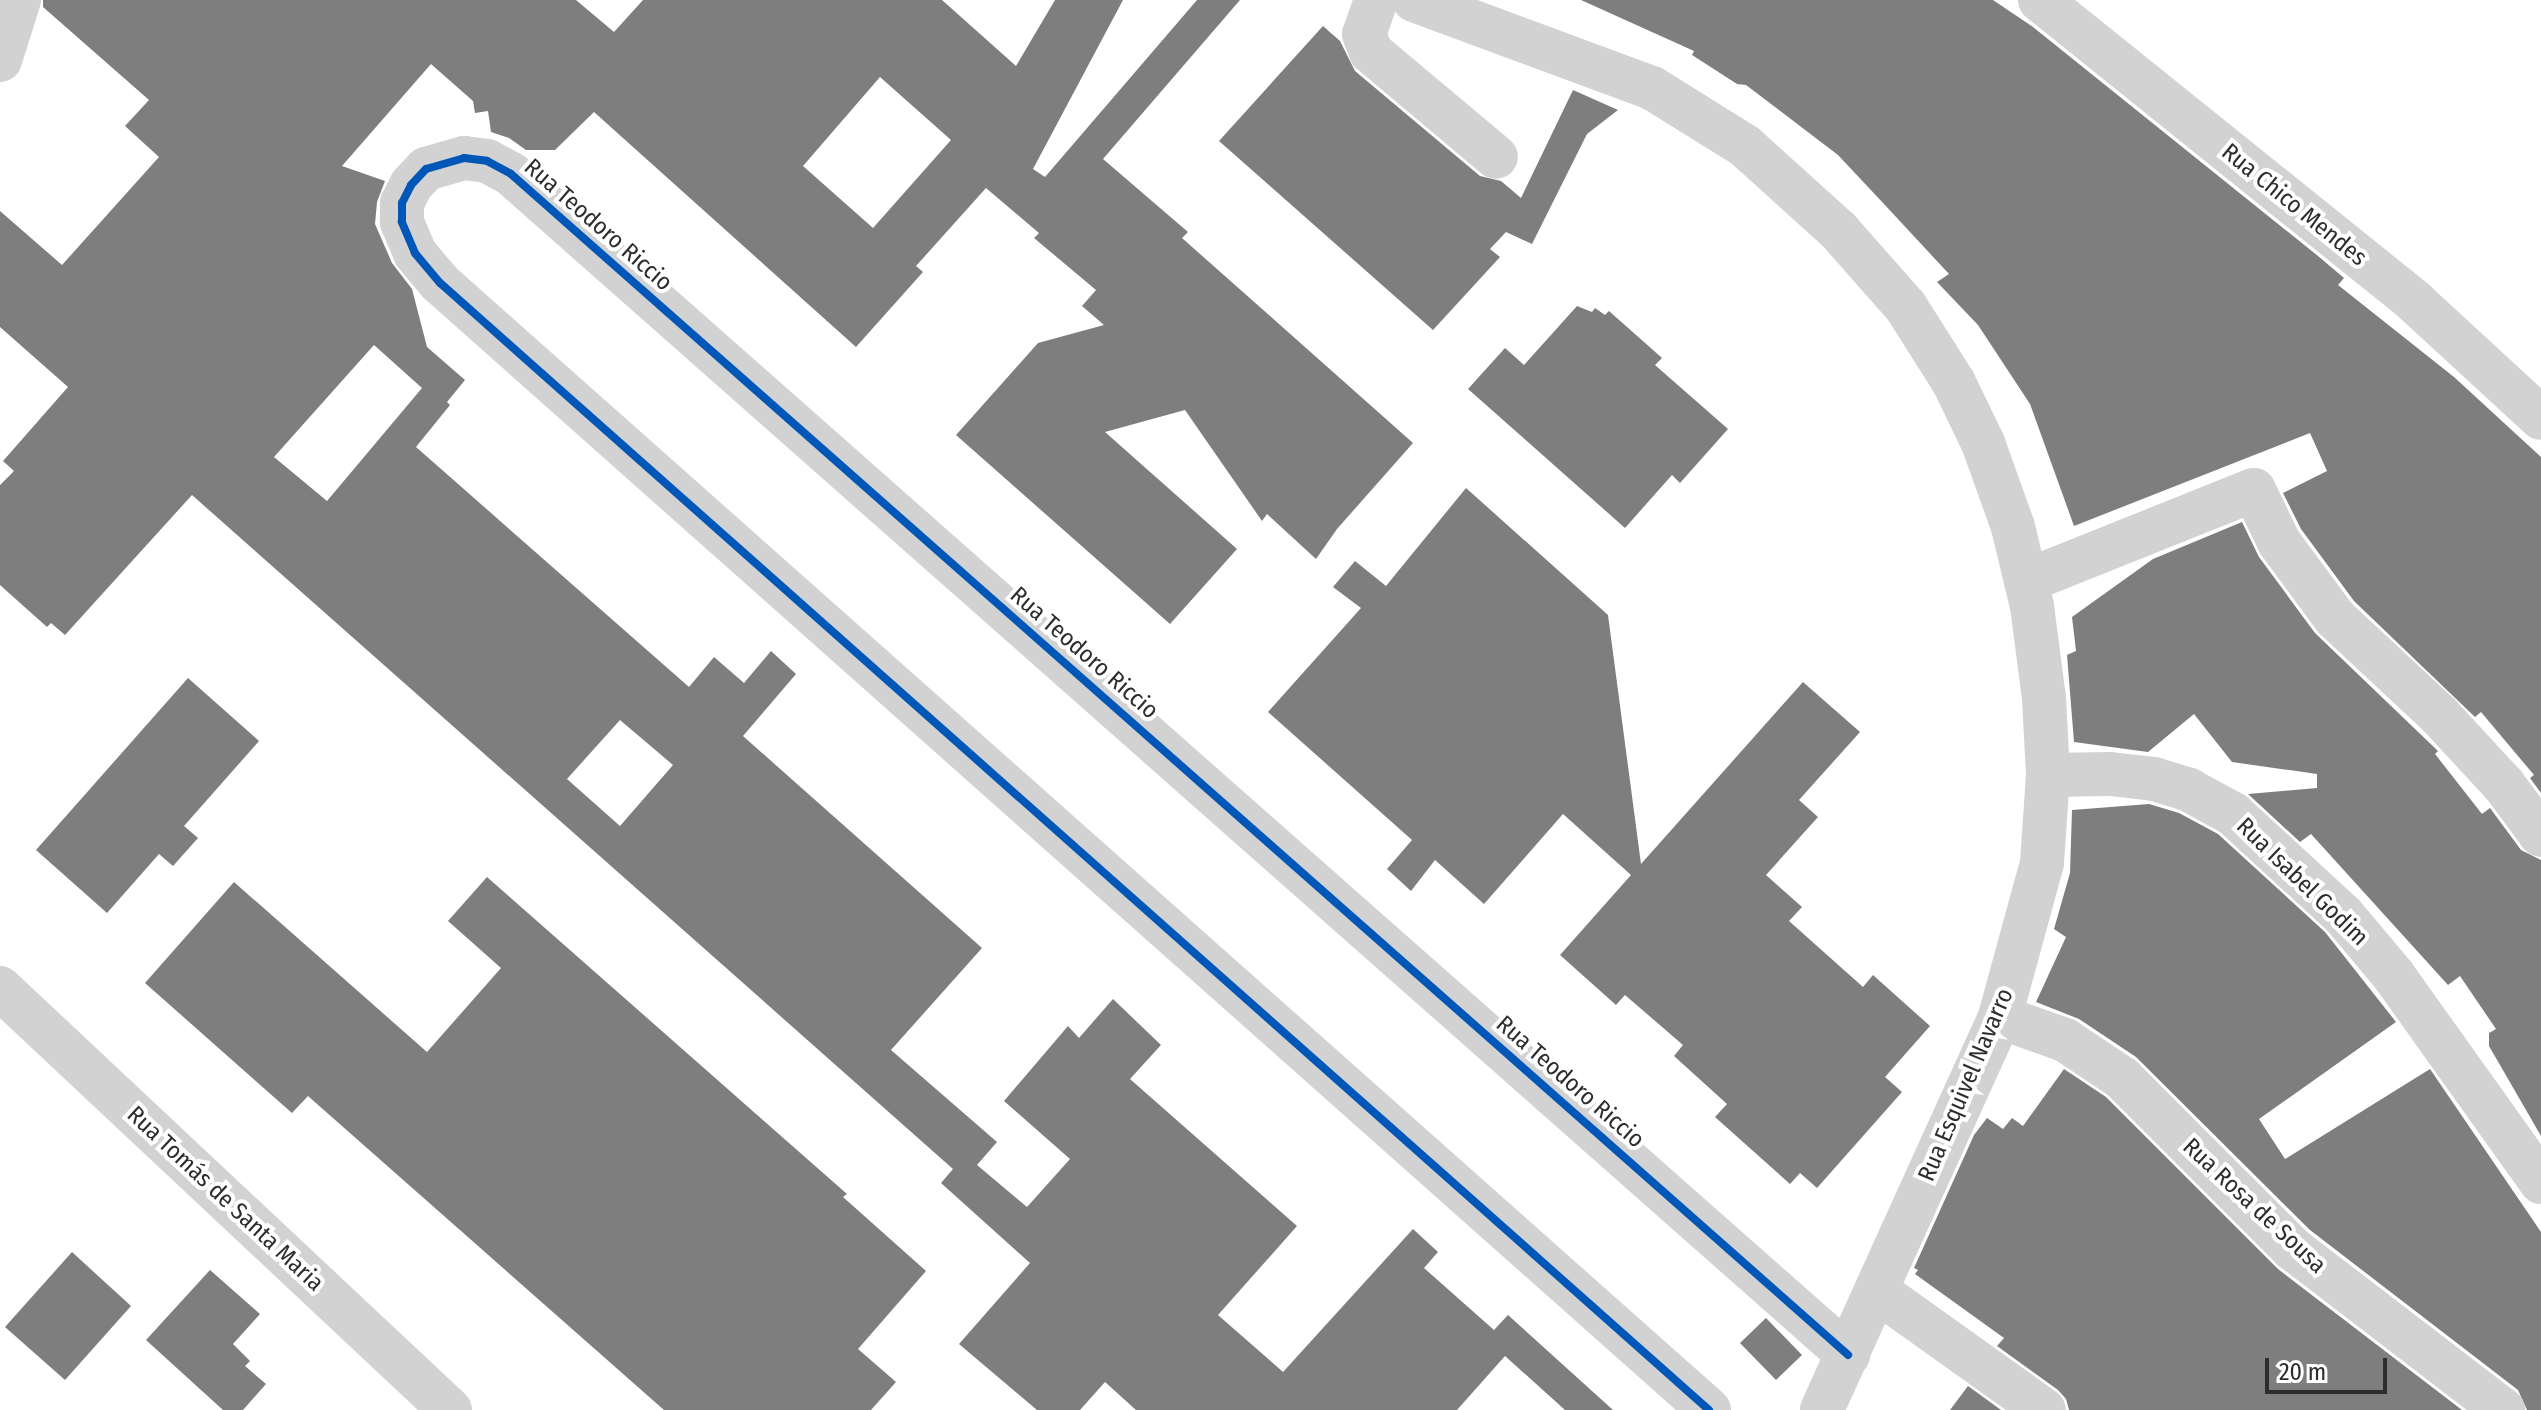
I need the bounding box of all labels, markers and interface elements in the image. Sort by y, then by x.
street label: Rua Chico Mendes [2216,138,2372,272]
street label: Rua Teodoro Riccio [518,153,678,297]
street label: Rua Teodoro Riccio [1004,581,1164,725]
street label: Rua Isabel Godim [2230,812,2374,952]
street label: Rua Esquivel Navarro [1912,984,2020,1186]
street label: Rua Teodoro Riccio [1490,1010,1650,1154]
street label: Rua Tomás de Santa Maria [121,1100,329,1298]
street label: Rua Rosa de Sousa [2176,1132,2332,1280]
scale bar [2269,1342,2391,1392]
text: 20 m [2279,1358,2326,1386]

